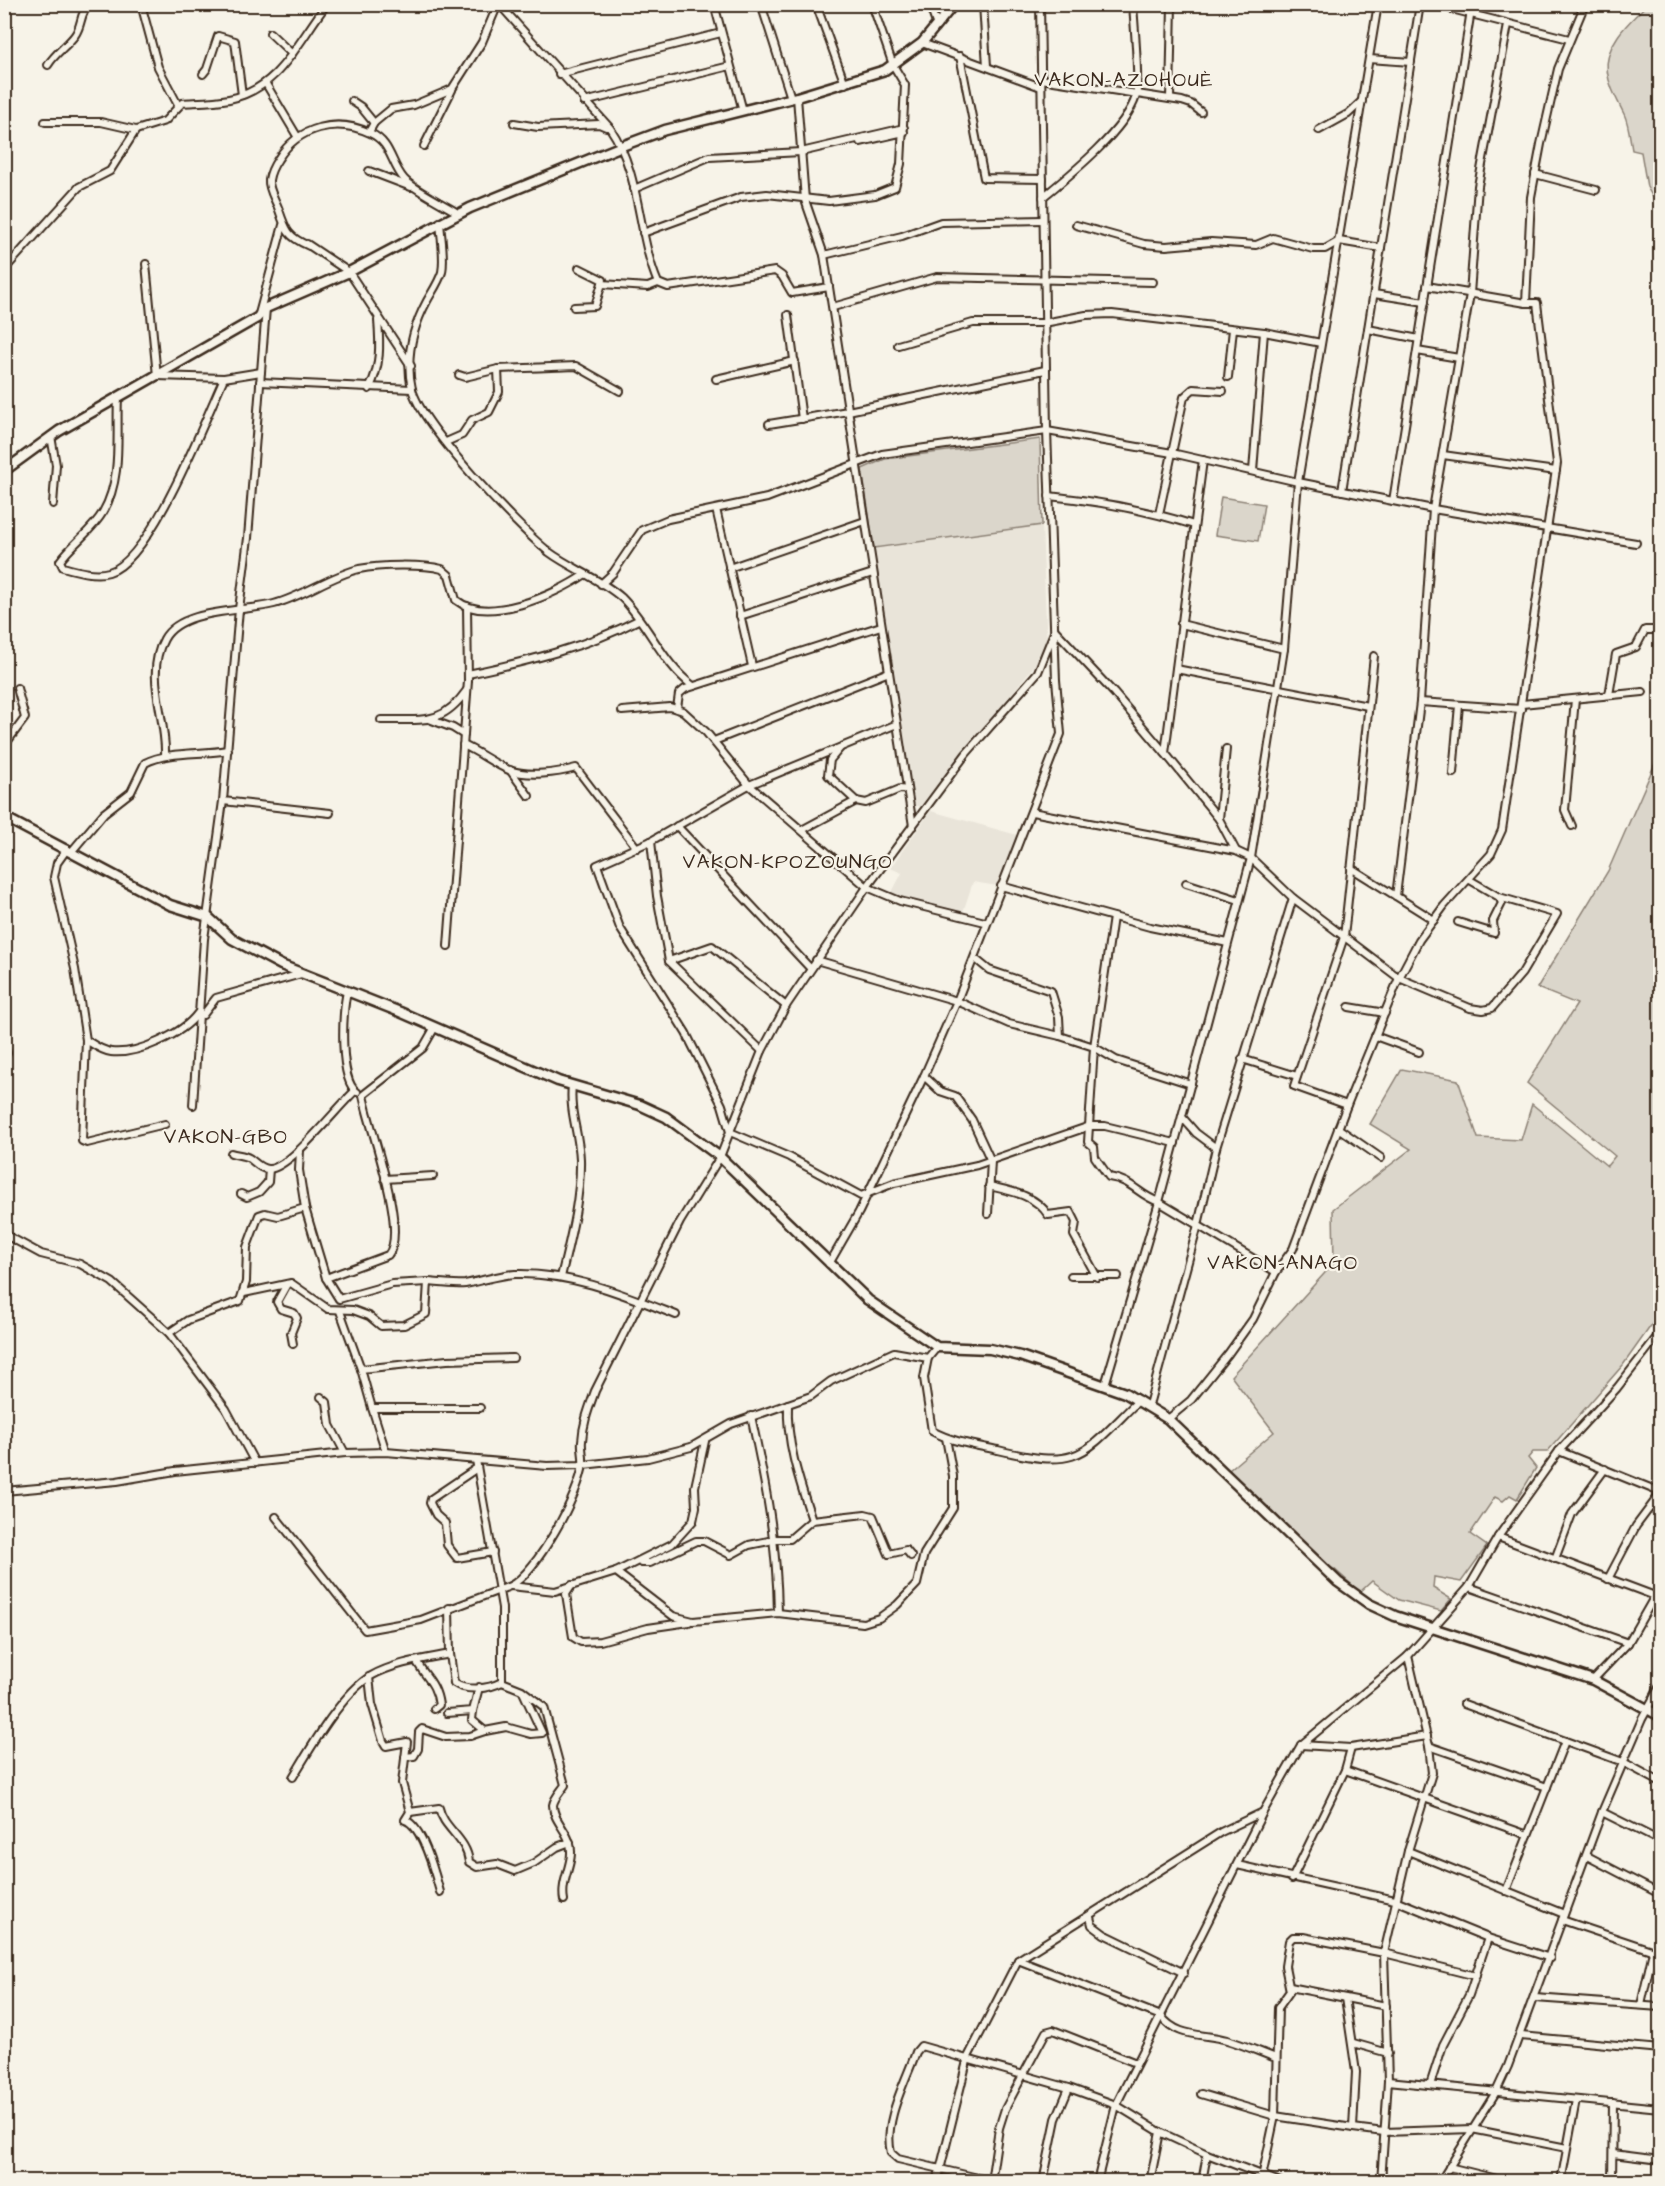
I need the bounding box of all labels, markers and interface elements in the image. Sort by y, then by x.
district label: VAKON-AZOHOUÈ [1034,66,1214,94]
district label: VAKON-KPOZOUNGO [683,848,893,876]
district label: VAKON-GBO [164,1123,288,1151]
district label: VAKON-ANAGO [1207,1249,1359,1277]

